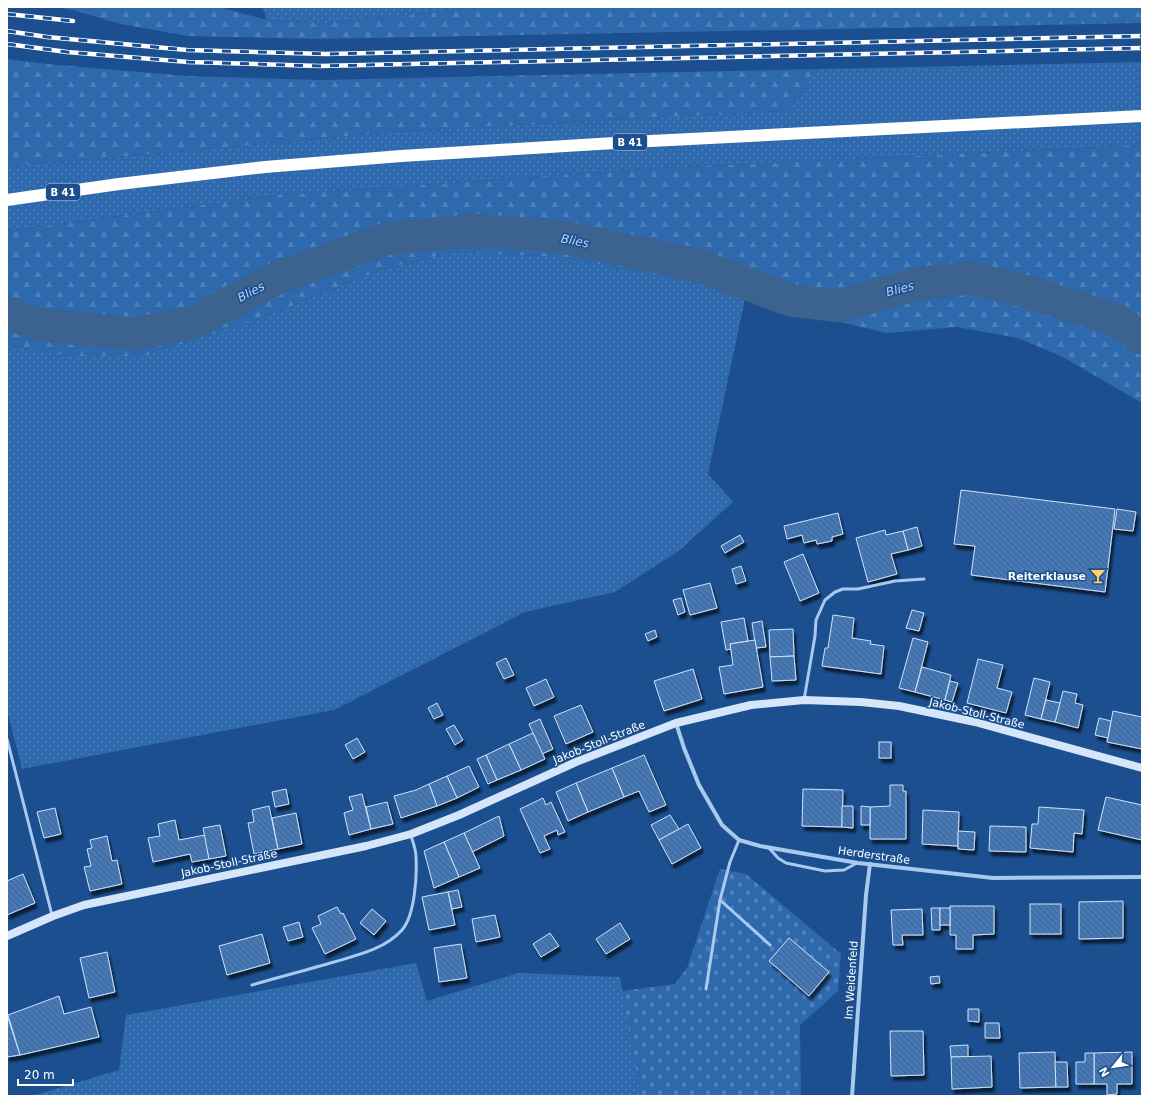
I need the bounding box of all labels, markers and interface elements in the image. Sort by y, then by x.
road number: B 41 [613,134,647,150]
road number: B 41 [46,184,80,200]
water label: Blies [560,231,590,251]
water label: Blies [235,279,267,305]
water label: Blies [884,279,916,299]
bar icon: Reiterklause [1089,567,1107,585]
place label: Reiterklause [1008,570,1086,583]
street label: Jakob-Stoll-Straße [927,695,1026,732]
street label: Jakob-Stoll-Straße [550,718,647,767]
street label: Herderstraße [837,844,911,867]
street label: Jakob-Stoll-Straße [179,847,279,880]
street label: Im Weidenfeld [842,940,861,1020]
north arrow [1093,1047,1133,1087]
scale bar [18,1061,73,1087]
text: N [1097,1065,1113,1079]
text: 20 m [24,1068,55,1082]

